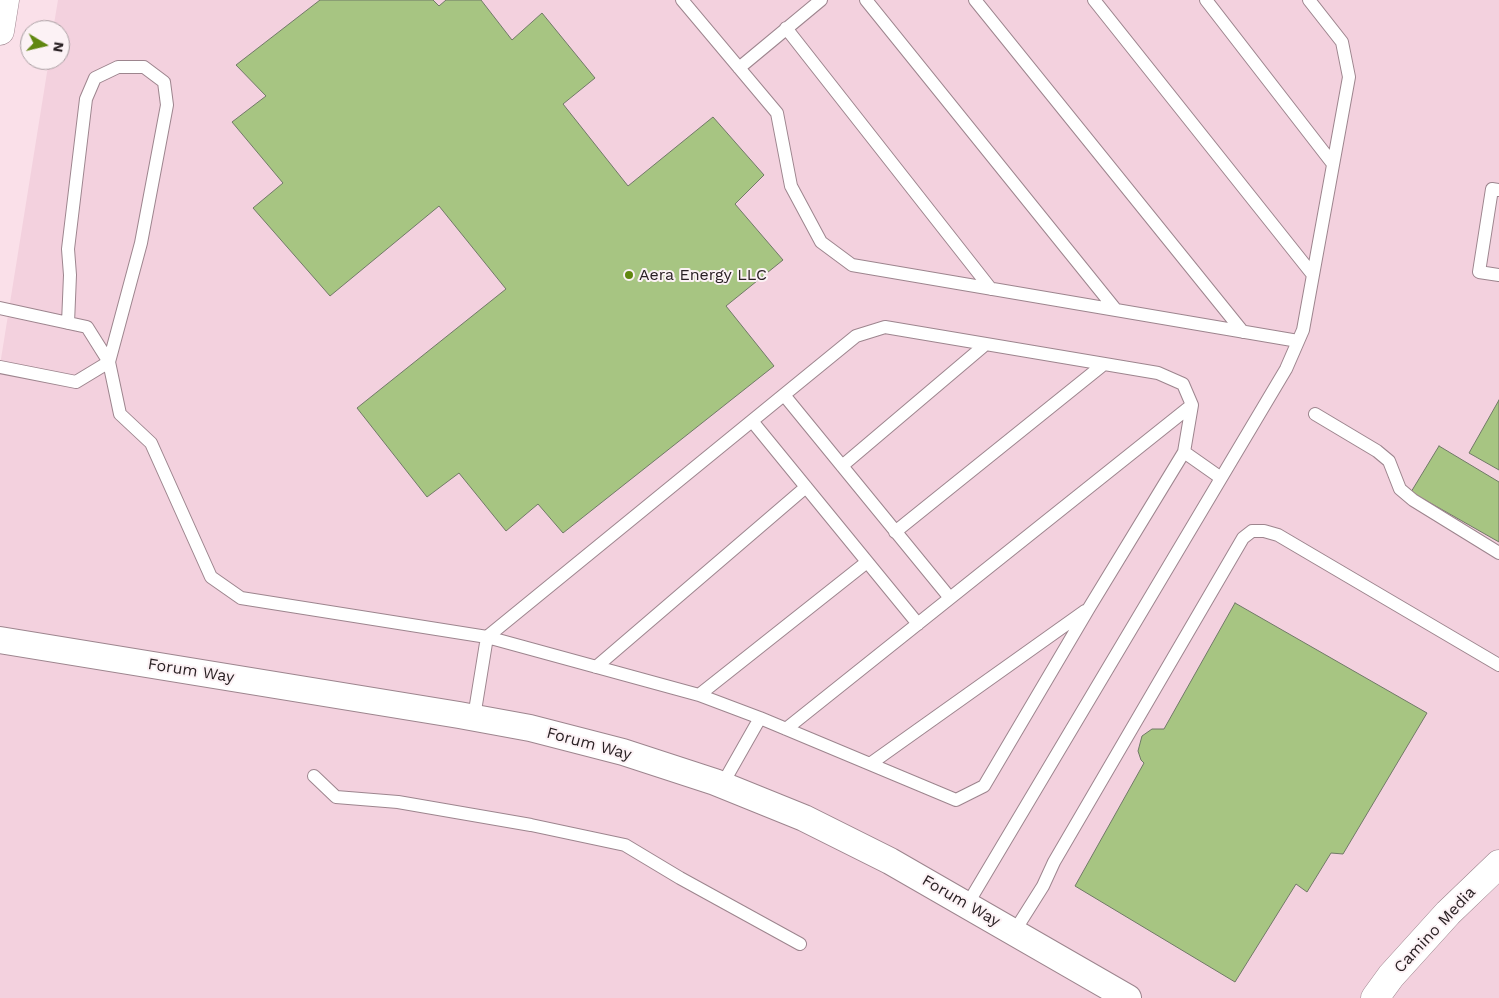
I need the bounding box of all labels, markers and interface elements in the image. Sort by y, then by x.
north arrow [20,20,70,70]
text: N [50,41,68,54]
place label: Aera Energy LLC [639,265,767,285]
marker: Aera Energy LLC [623,269,635,281]
street label: Forum Way [146,655,236,687]
street label: Forum Way [544,723,634,765]
street label: Forum Way [918,871,1004,931]
street label: Camino Media [1390,883,1480,977]

